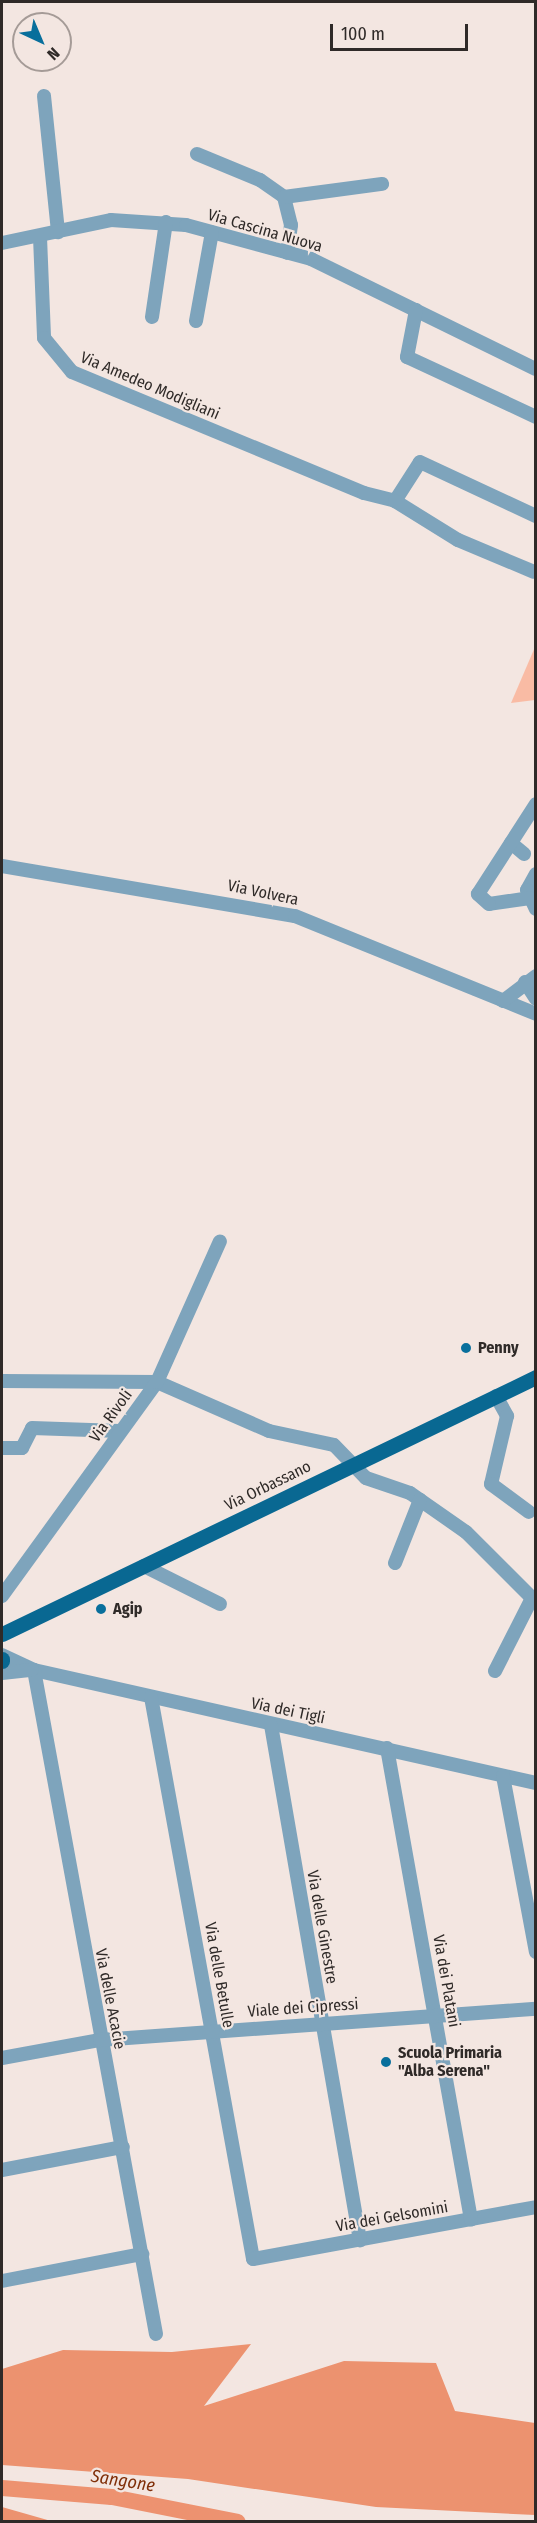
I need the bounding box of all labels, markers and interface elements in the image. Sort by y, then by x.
north arrow [12,12,72,72]
scale bar [333,12,471,50]
text: 100 m [341,23,385,45]
text: N [43,44,64,64]
street label: Via Cascina Nuova [205,205,325,257]
street label: Via Amedeo Modigliani [77,348,223,424]
street label: Via Volvera [226,876,300,910]
place label: Penny [478,1338,519,1358]
marker: Penny [459,1341,473,1355]
street label: Via Rivoli [86,1386,136,1446]
street label: Via Orbassano [222,1457,314,1515]
place label: Agip [113,1599,142,1619]
marker: Agip [94,1602,108,1616]
street label: Via dei Tigli [249,1694,327,1728]
street label: Via delle Ginestre [303,1869,341,1985]
street label: Via delle Betulle [200,1921,238,2029]
street label: Via dei Platani [428,1933,464,2029]
street label: Via delle Acacie [91,1947,129,2051]
street label: Viale dei Cipressi [247,1995,359,2021]
place label: Scuola Primaria "Alba Serena" [398,2043,502,2081]
marker: Scuola Primaria "Alba Serena" [379,2055,393,2069]
street label: Via dei Gelsomini [334,2198,450,2236]
water label: Sangone [90,2465,156,2497]

